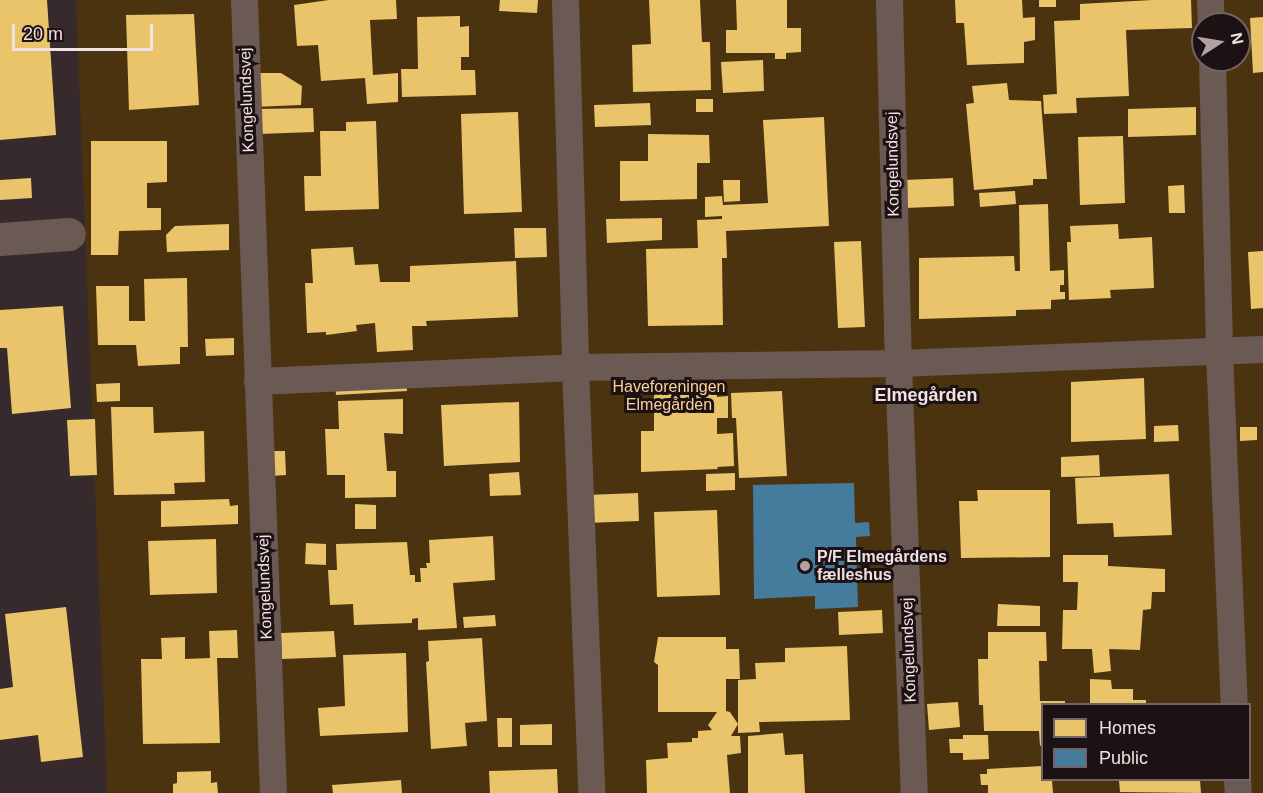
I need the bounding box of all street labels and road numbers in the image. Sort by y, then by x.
street label: Kongelundsvej [236,47,258,153]
street label: Kongelundsvej [882,111,904,217]
street label: Kongelundsvej [254,534,276,640]
street label: Kongelundsvej [898,597,920,703]

